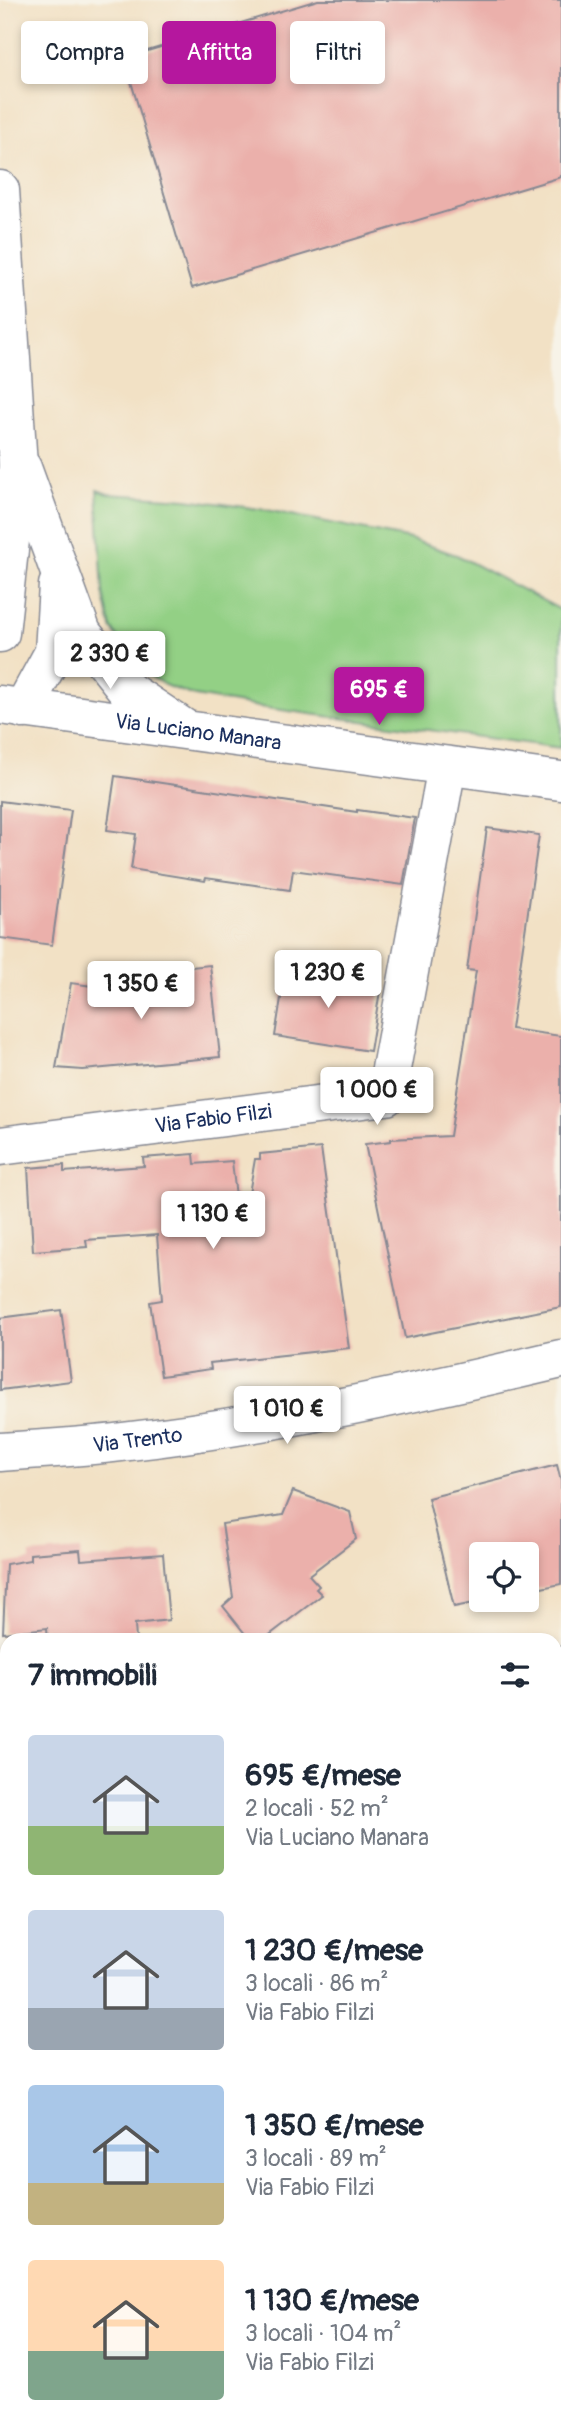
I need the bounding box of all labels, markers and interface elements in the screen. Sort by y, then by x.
chip: Compra [21,21,148,84]
chip: Affitta [162,21,276,84]
chip: Filtri [290,21,385,84]
pin: 2 330 € [45,632,175,691]
text: 2 330 € [70,639,150,668]
pin: 695 € [330,668,428,727]
text: 695 € [350,675,408,704]
street label: Via Luciano Manara [113,707,283,757]
pin: 1 230 € [263,950,393,1010]
text: 1 230 € [291,958,365,987]
pin: 1 350 € [76,962,206,1021]
text: 1 350 € [103,969,179,998]
pin: 1 000 € [312,1068,442,1127]
text: 1 000 € [336,1075,418,1104]
street label: Via Fabio Filzi [153,1097,274,1139]
pin: 1 130 € [148,1192,278,1251]
text: 1 130 € [177,1199,249,1228]
pin: 1 010 € [222,1386,352,1446]
text: 1 010 € [250,1394,324,1423]
street label: Via Trento [91,1421,184,1459]
map controls [469,1542,539,1612]
button: locate [469,1542,539,1612]
icon: filters [496,1656,534,1694]
text: 7 immobili [28,1657,157,1694]
text: 695 €/mese [245,1757,401,1794]
icon: home [84,1763,168,1847]
text: 2 locali · 52 m² [245,1794,389,1823]
text: Via Luciano Manara [245,1823,429,1852]
text: 1 230 €/mese [245,1932,423,1969]
icon: home [84,1938,168,2022]
text: 3 locali · 86 m² [245,1969,388,1998]
text: Via Fabio Filzi [245,1998,374,2027]
text: 1 350 €/mese [245,2107,423,2144]
icon: home [84,2113,168,2197]
text: 3 locali · 89 m² [245,2144,387,2173]
text: Via Fabio Filzi [245,2173,374,2202]
text: 1 130 €/mese [245,2282,419,2319]
icon: home [84,2288,168,2372]
text: 3 locali · 104 m² [245,2319,401,2348]
text: Via Fabio Filzi [245,2348,374,2377]

